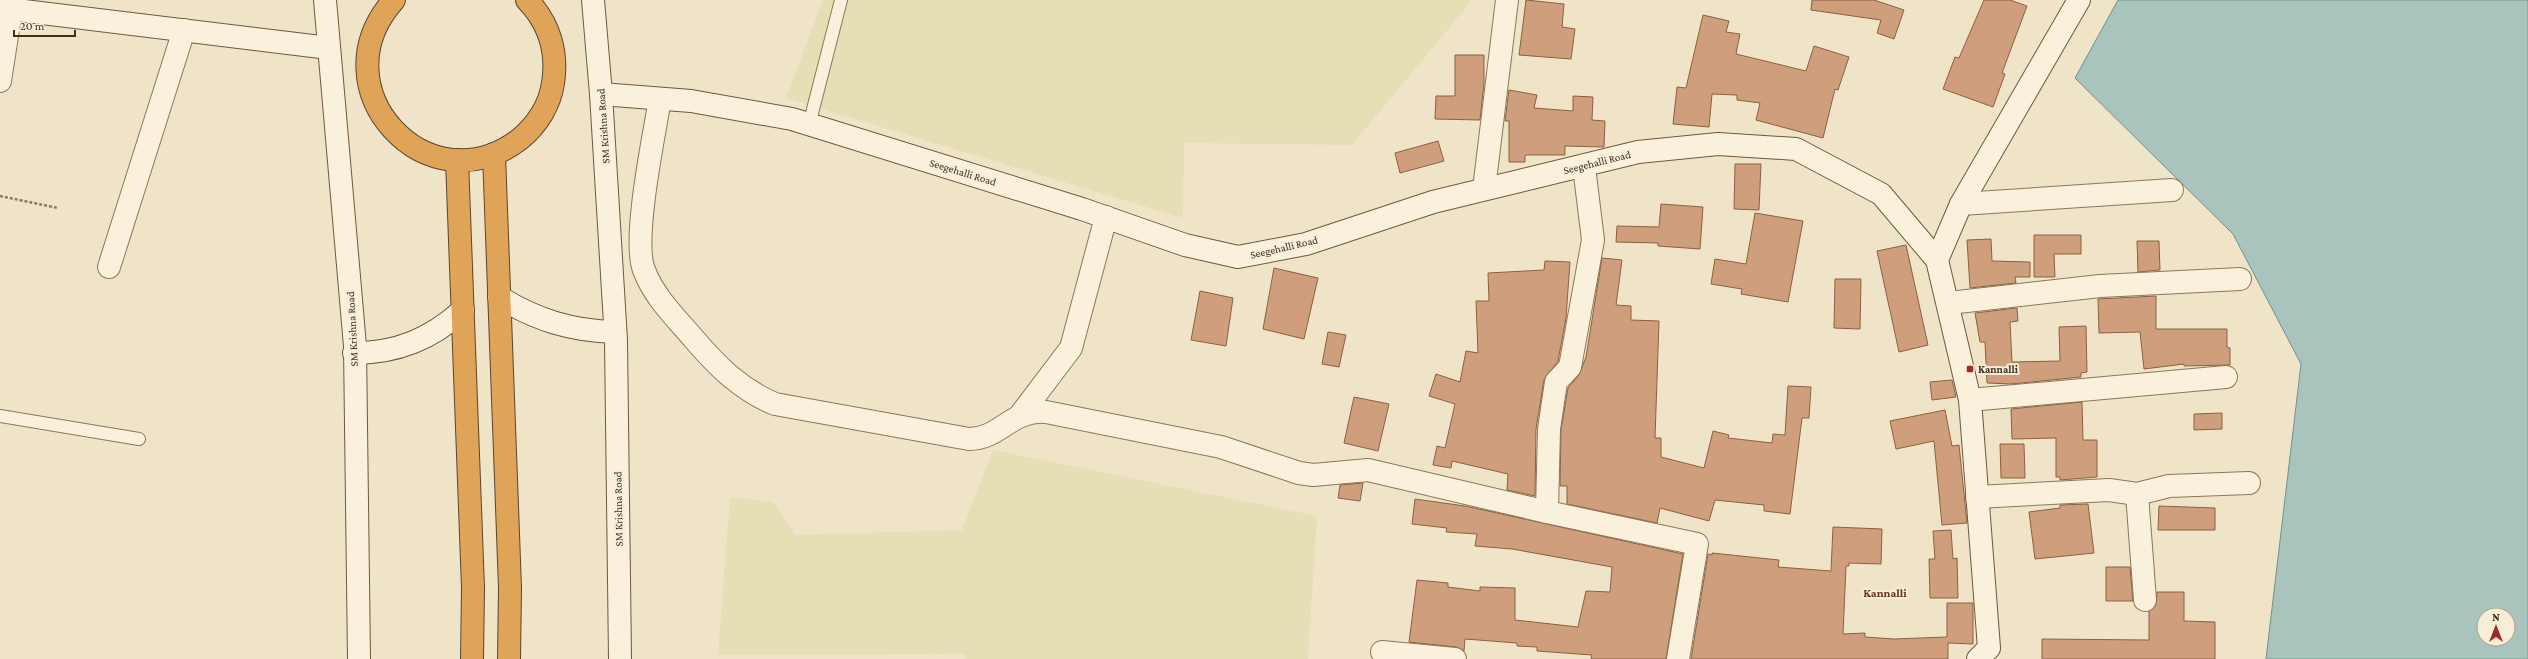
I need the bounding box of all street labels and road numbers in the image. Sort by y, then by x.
street label: SM Krishna Road [594,88,612,164]
street label: Seegehalli Road [1562,148,1632,177]
street label: Seegehalli Road [928,156,998,189]
street label: Seegehalli Road [1249,233,1319,262]
street label: SM Krishna Road [344,291,360,367]
street label: SM Krishna Road [611,471,625,547]

